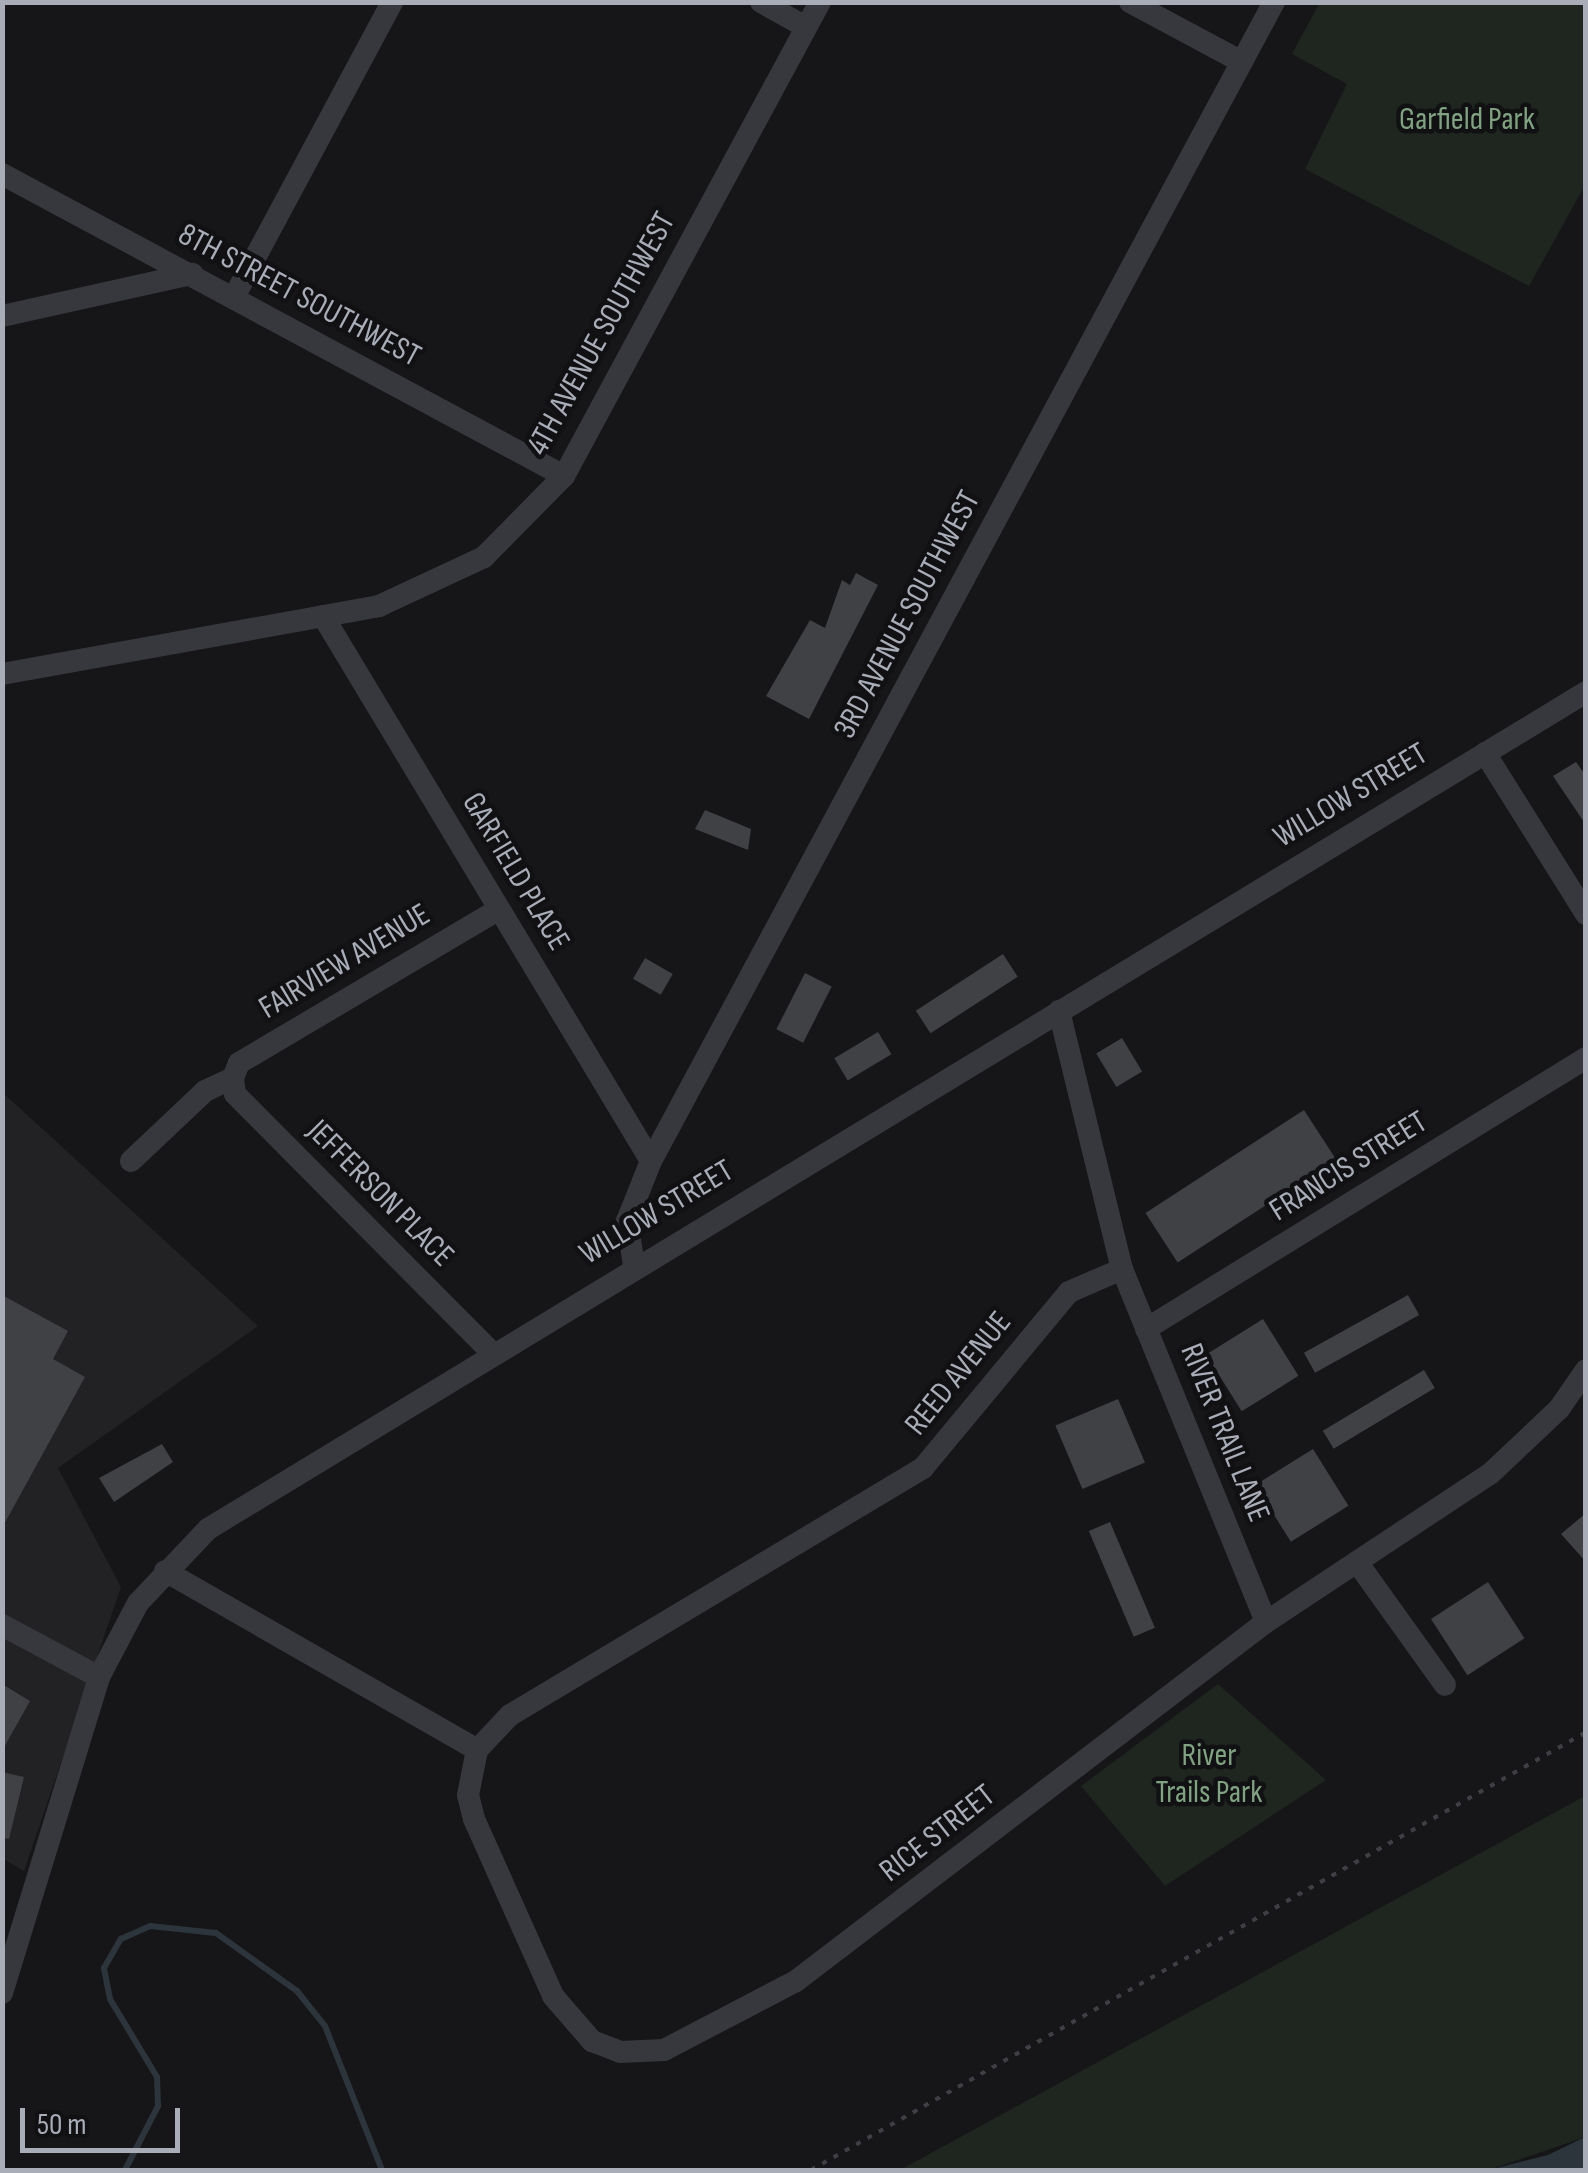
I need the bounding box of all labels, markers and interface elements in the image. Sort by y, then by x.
park label: Garfield Park [1399,101,1535,139]
street label: 4TH AVENUE SOUTHWEST [519,206,685,462]
street label: 8TH STREET SOUTHWEST [171,216,427,376]
street label: 3RD AVENUE SOUTHWEST [827,485,989,745]
street label: WILLOW STREET [1267,735,1435,857]
street label: GARFIELD PLACE [453,786,577,958]
street label: FAIRVIEW AVENUE [253,896,437,1028]
street label: FRANCIS STREET [1263,1103,1435,1231]
street label: JEFFERSON PLACE [299,1113,461,1275]
street label: WILLOW STREET [573,1152,741,1274]
street label: REED AVENUE [898,1305,1020,1443]
street label: RIVER TRAIL LANE [1171,1338,1277,1528]
park label: River Trails Park [1156,1738,1262,1813]
street label: RICE STREET [873,1777,1003,1891]
scale bar [25,2088,185,2150]
text: 50 m [37,2107,86,2143]

